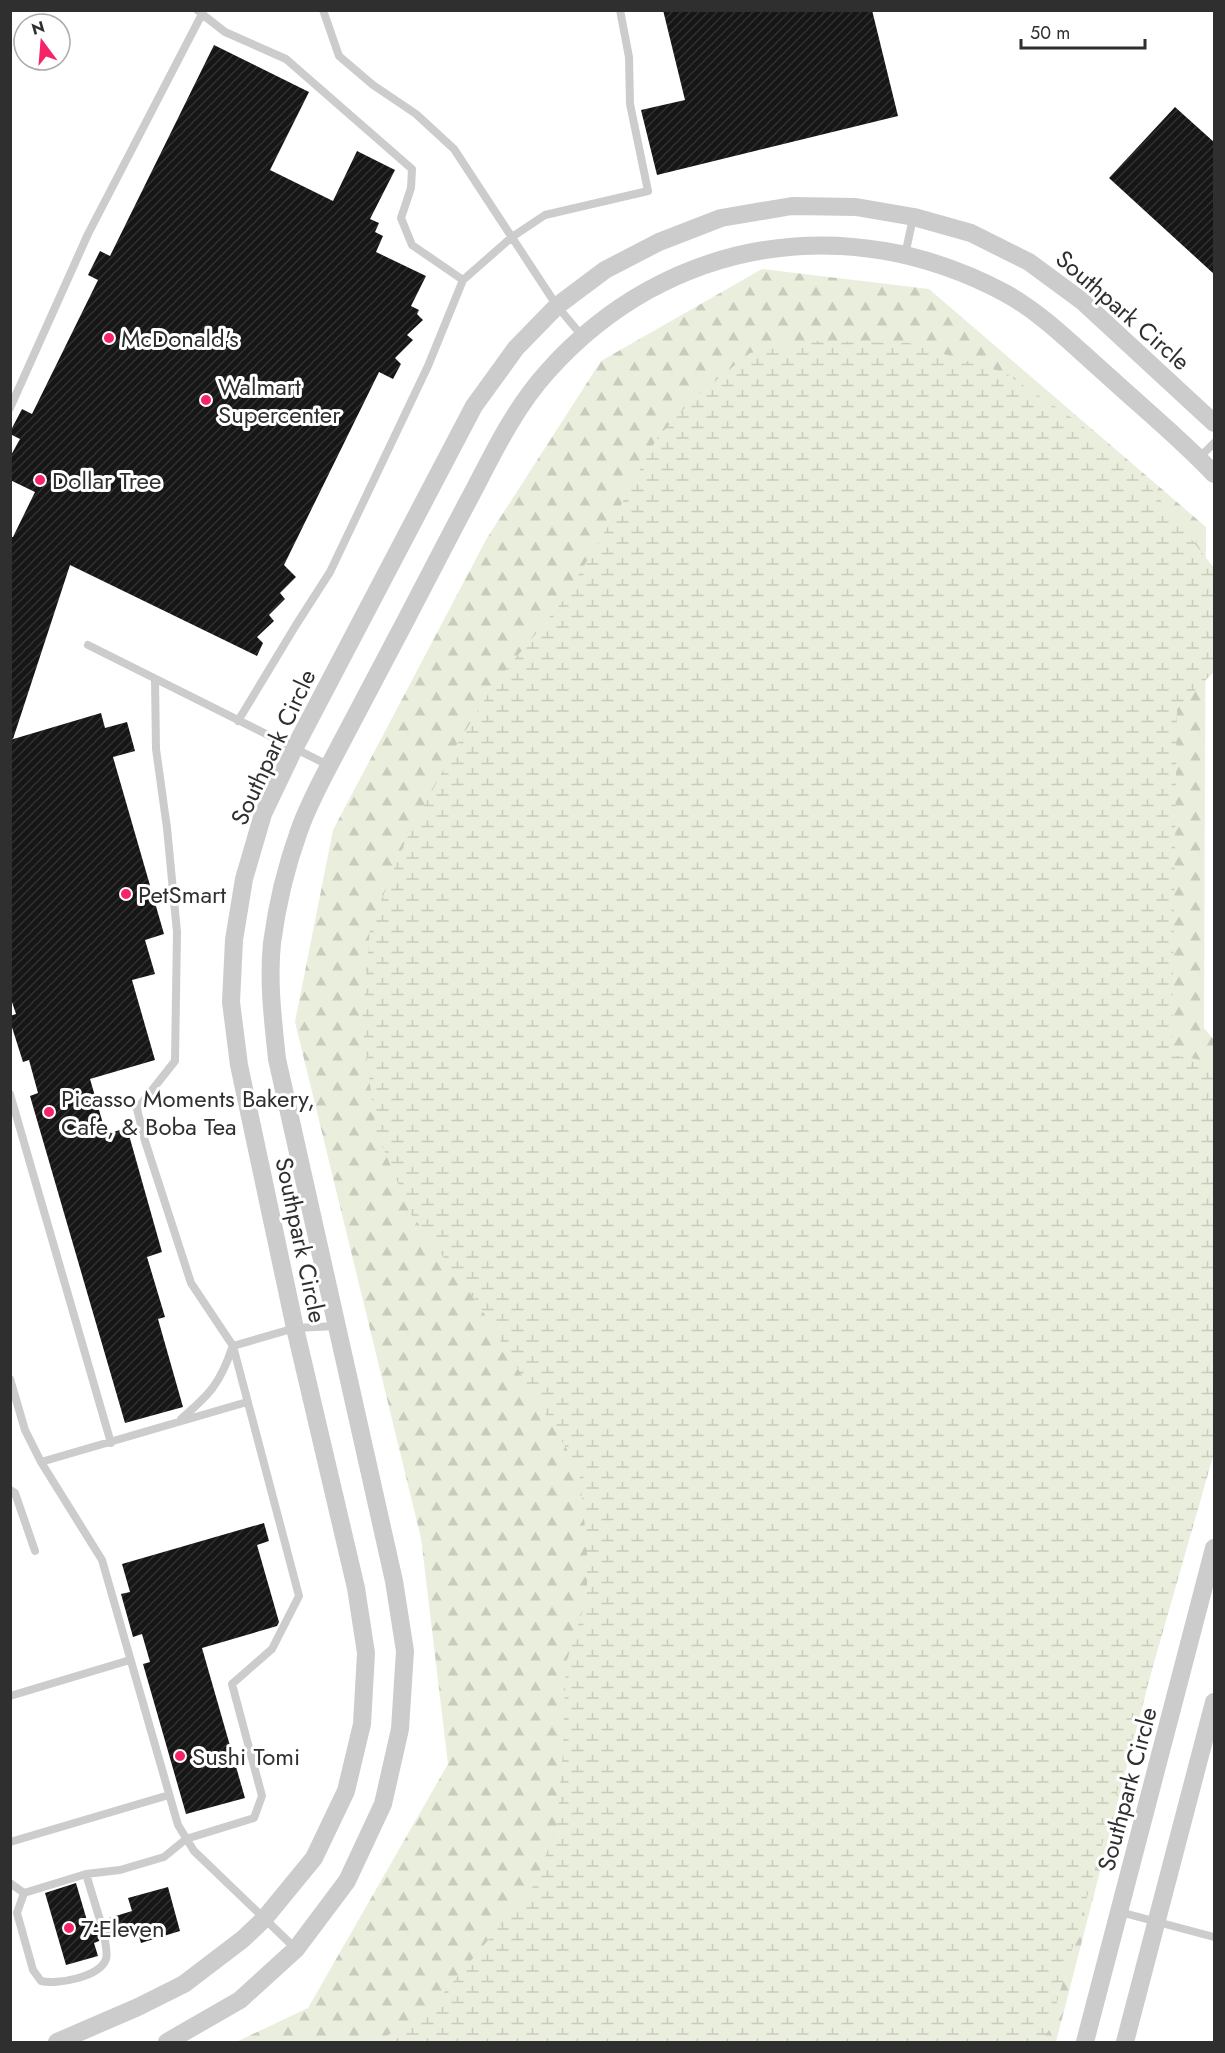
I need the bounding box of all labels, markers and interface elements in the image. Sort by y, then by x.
north arrow [12,12,72,72]
scale bar [1021,12,1146,50]
text: N [29,15,47,41]
text: 50 m [1030,20,1070,46]
street label: Southpark Circle [1048,242,1198,378]
place label: McDonald's [121,321,239,356]
marker: McDonald's [102,331,116,345]
place label: Walmart Supercenter [218,369,341,432]
marker: Walmart Supercenter [199,393,213,407]
place label: Dollar Tree [52,463,161,498]
marker: Dollar Tree [33,473,47,487]
street label: Southpark Circle [222,663,324,831]
place label: PetSmart [138,877,226,912]
marker: PetSmart [119,887,133,901]
place label: Picasso Moments Bakery, Cafe, & Boba Tea [61,1081,315,1144]
marker: Picasso Moments Bakery, Cafe, & Boba Tea [42,1105,56,1119]
street label: Southpark Circle [266,1154,336,1326]
street label: Southpark Circle [1088,1703,1166,1875]
place label: Sushi Tomi [192,1739,300,1774]
marker: Sushi Tomi [173,1749,187,1763]
place label: 7-Eleven [81,1911,165,1946]
marker: 7-Eleven [62,1921,76,1935]

